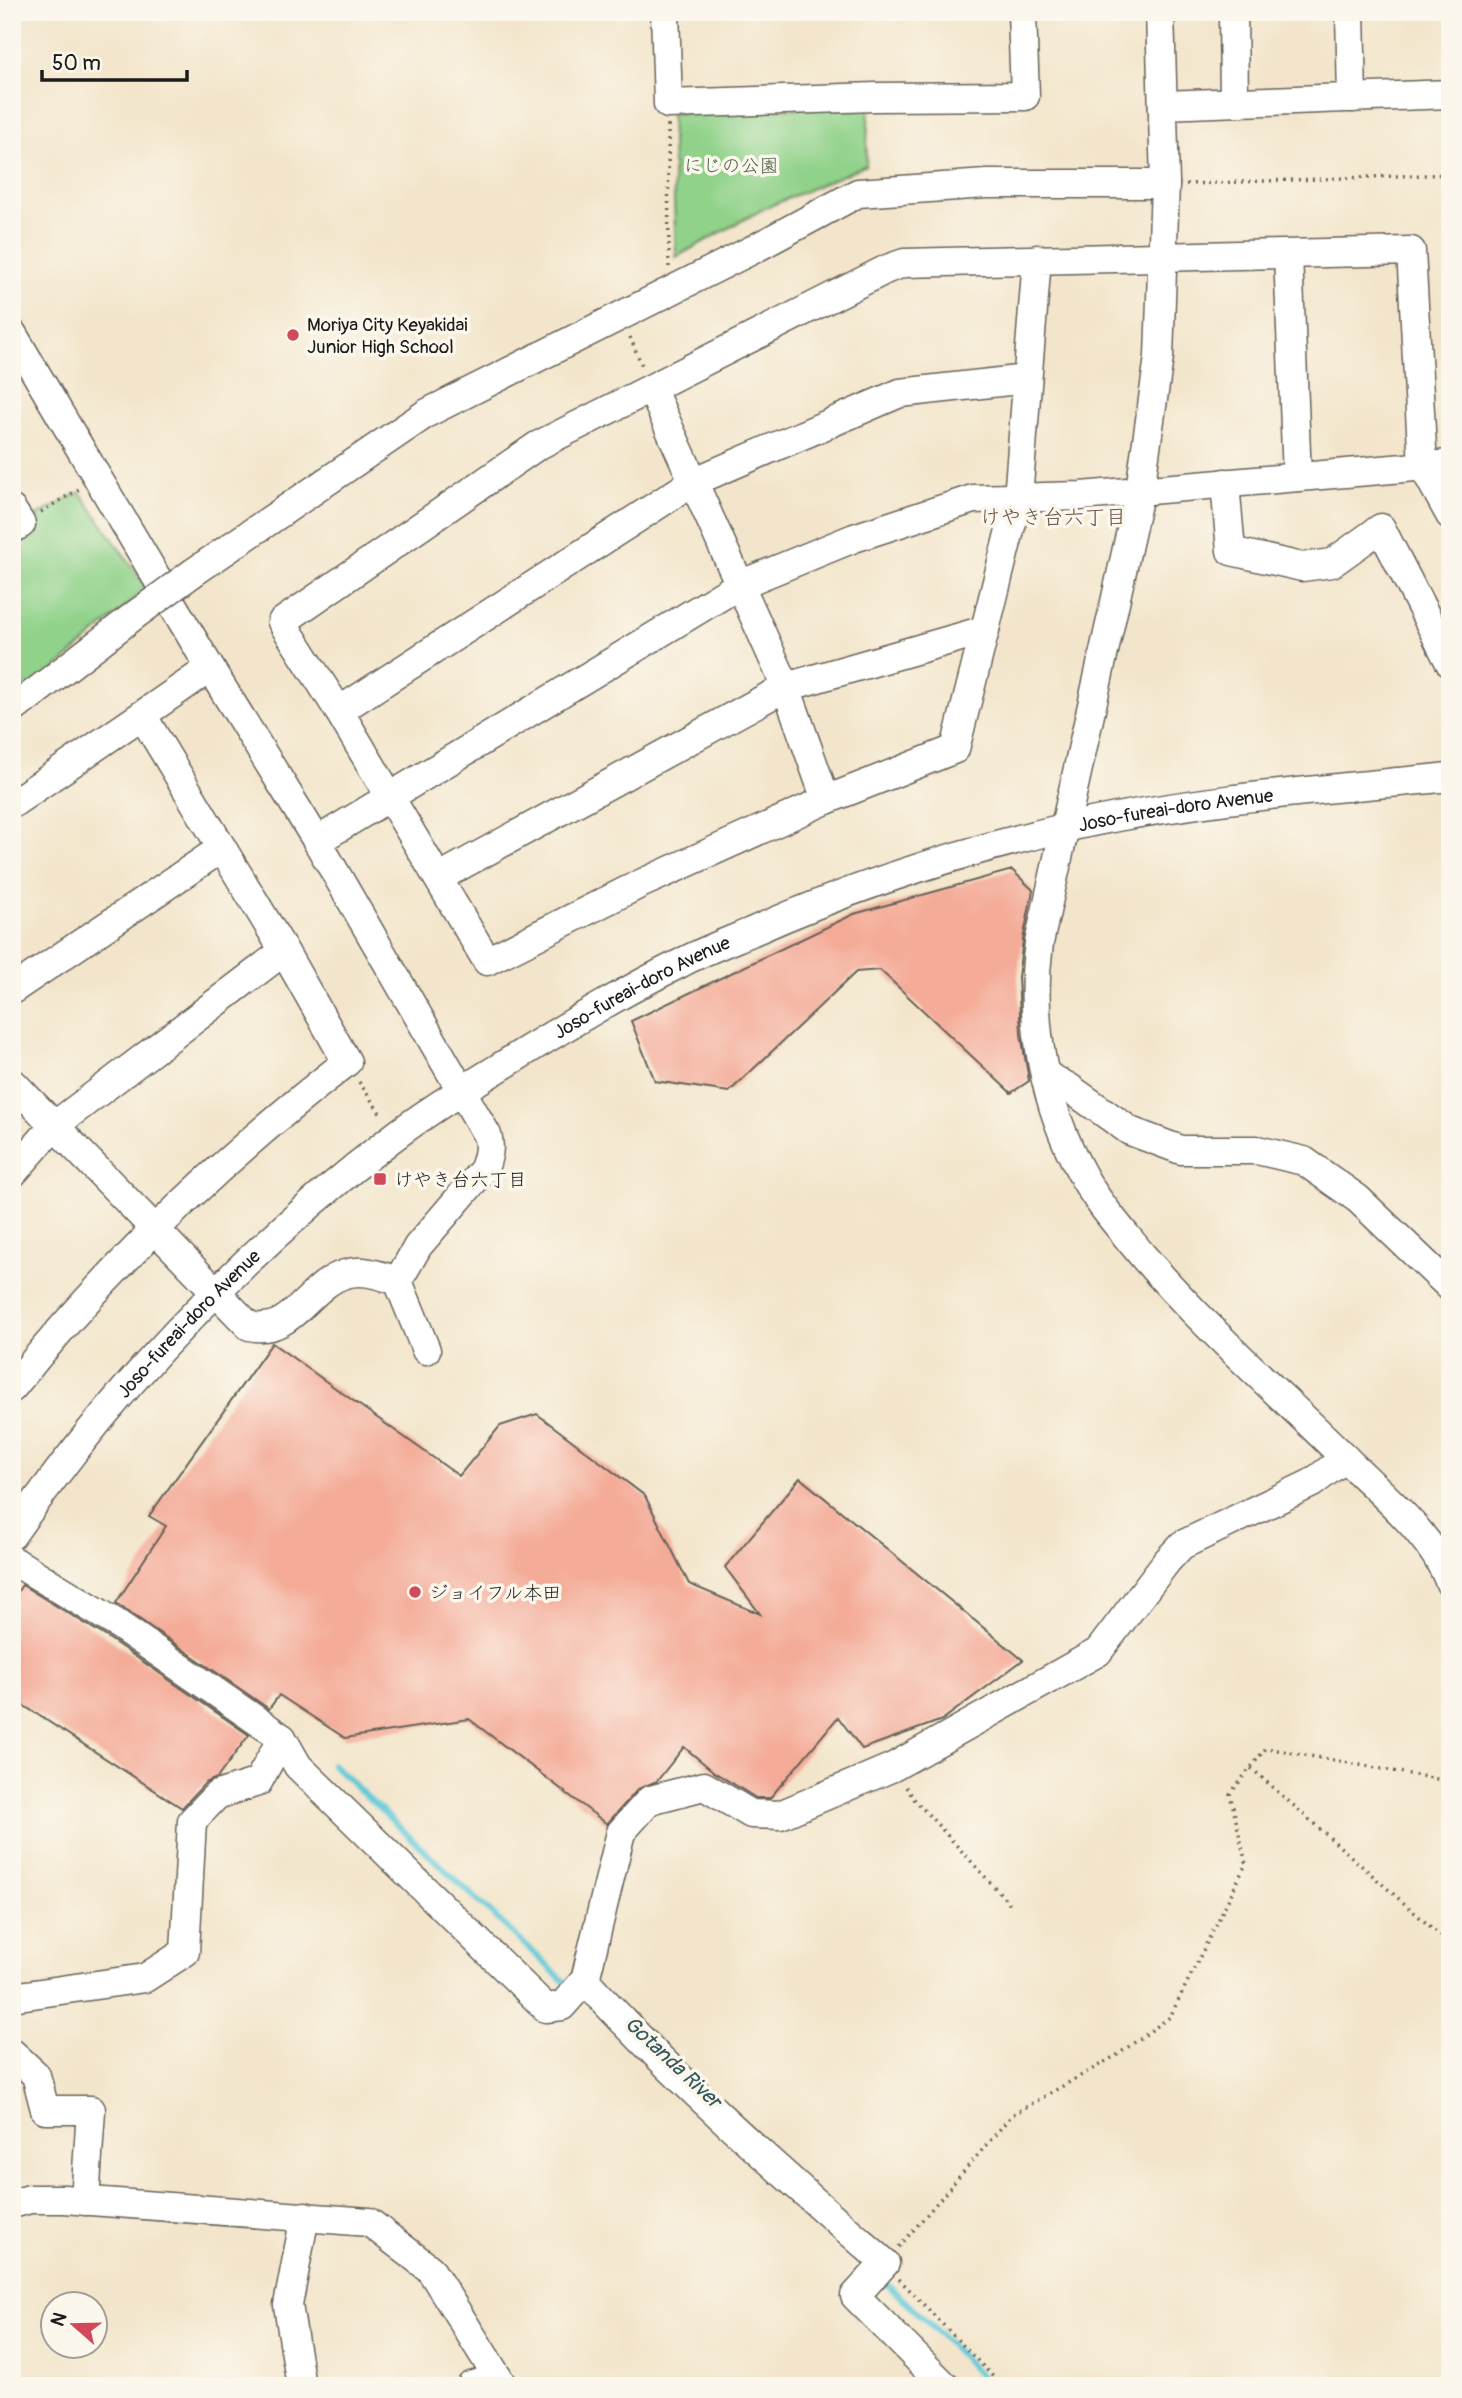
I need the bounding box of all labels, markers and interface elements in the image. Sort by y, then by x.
scale bar [42,38,187,82]
text: 50 m [52,50,101,77]
park label: にじの公園 [683,154,779,178]
place label: Moriya City Keyakidai Junior High School [307,313,468,359]
marker: Moriya City Keyakidai Junior High School [285,327,301,343]
district label: けやき台六丁目 [980,504,1127,531]
street label: Joso-fureai-doro Avenue [1076,784,1275,837]
street label: Joso-fureai-doro Avenue [549,931,734,1045]
place label: けやき台六丁目 [394,1168,527,1192]
marker: けやき台六丁目 [372,1171,388,1187]
street label: Joso-fureai-doro Avenue [112,1244,266,1403]
place label: ジョイフル本田 [429,1581,561,1605]
marker: ジョイフル本田 [407,1584,423,1600]
water label: Gotanda River [618,2011,729,2116]
north arrow [38,2290,108,2360]
text: N [45,2309,72,2330]

